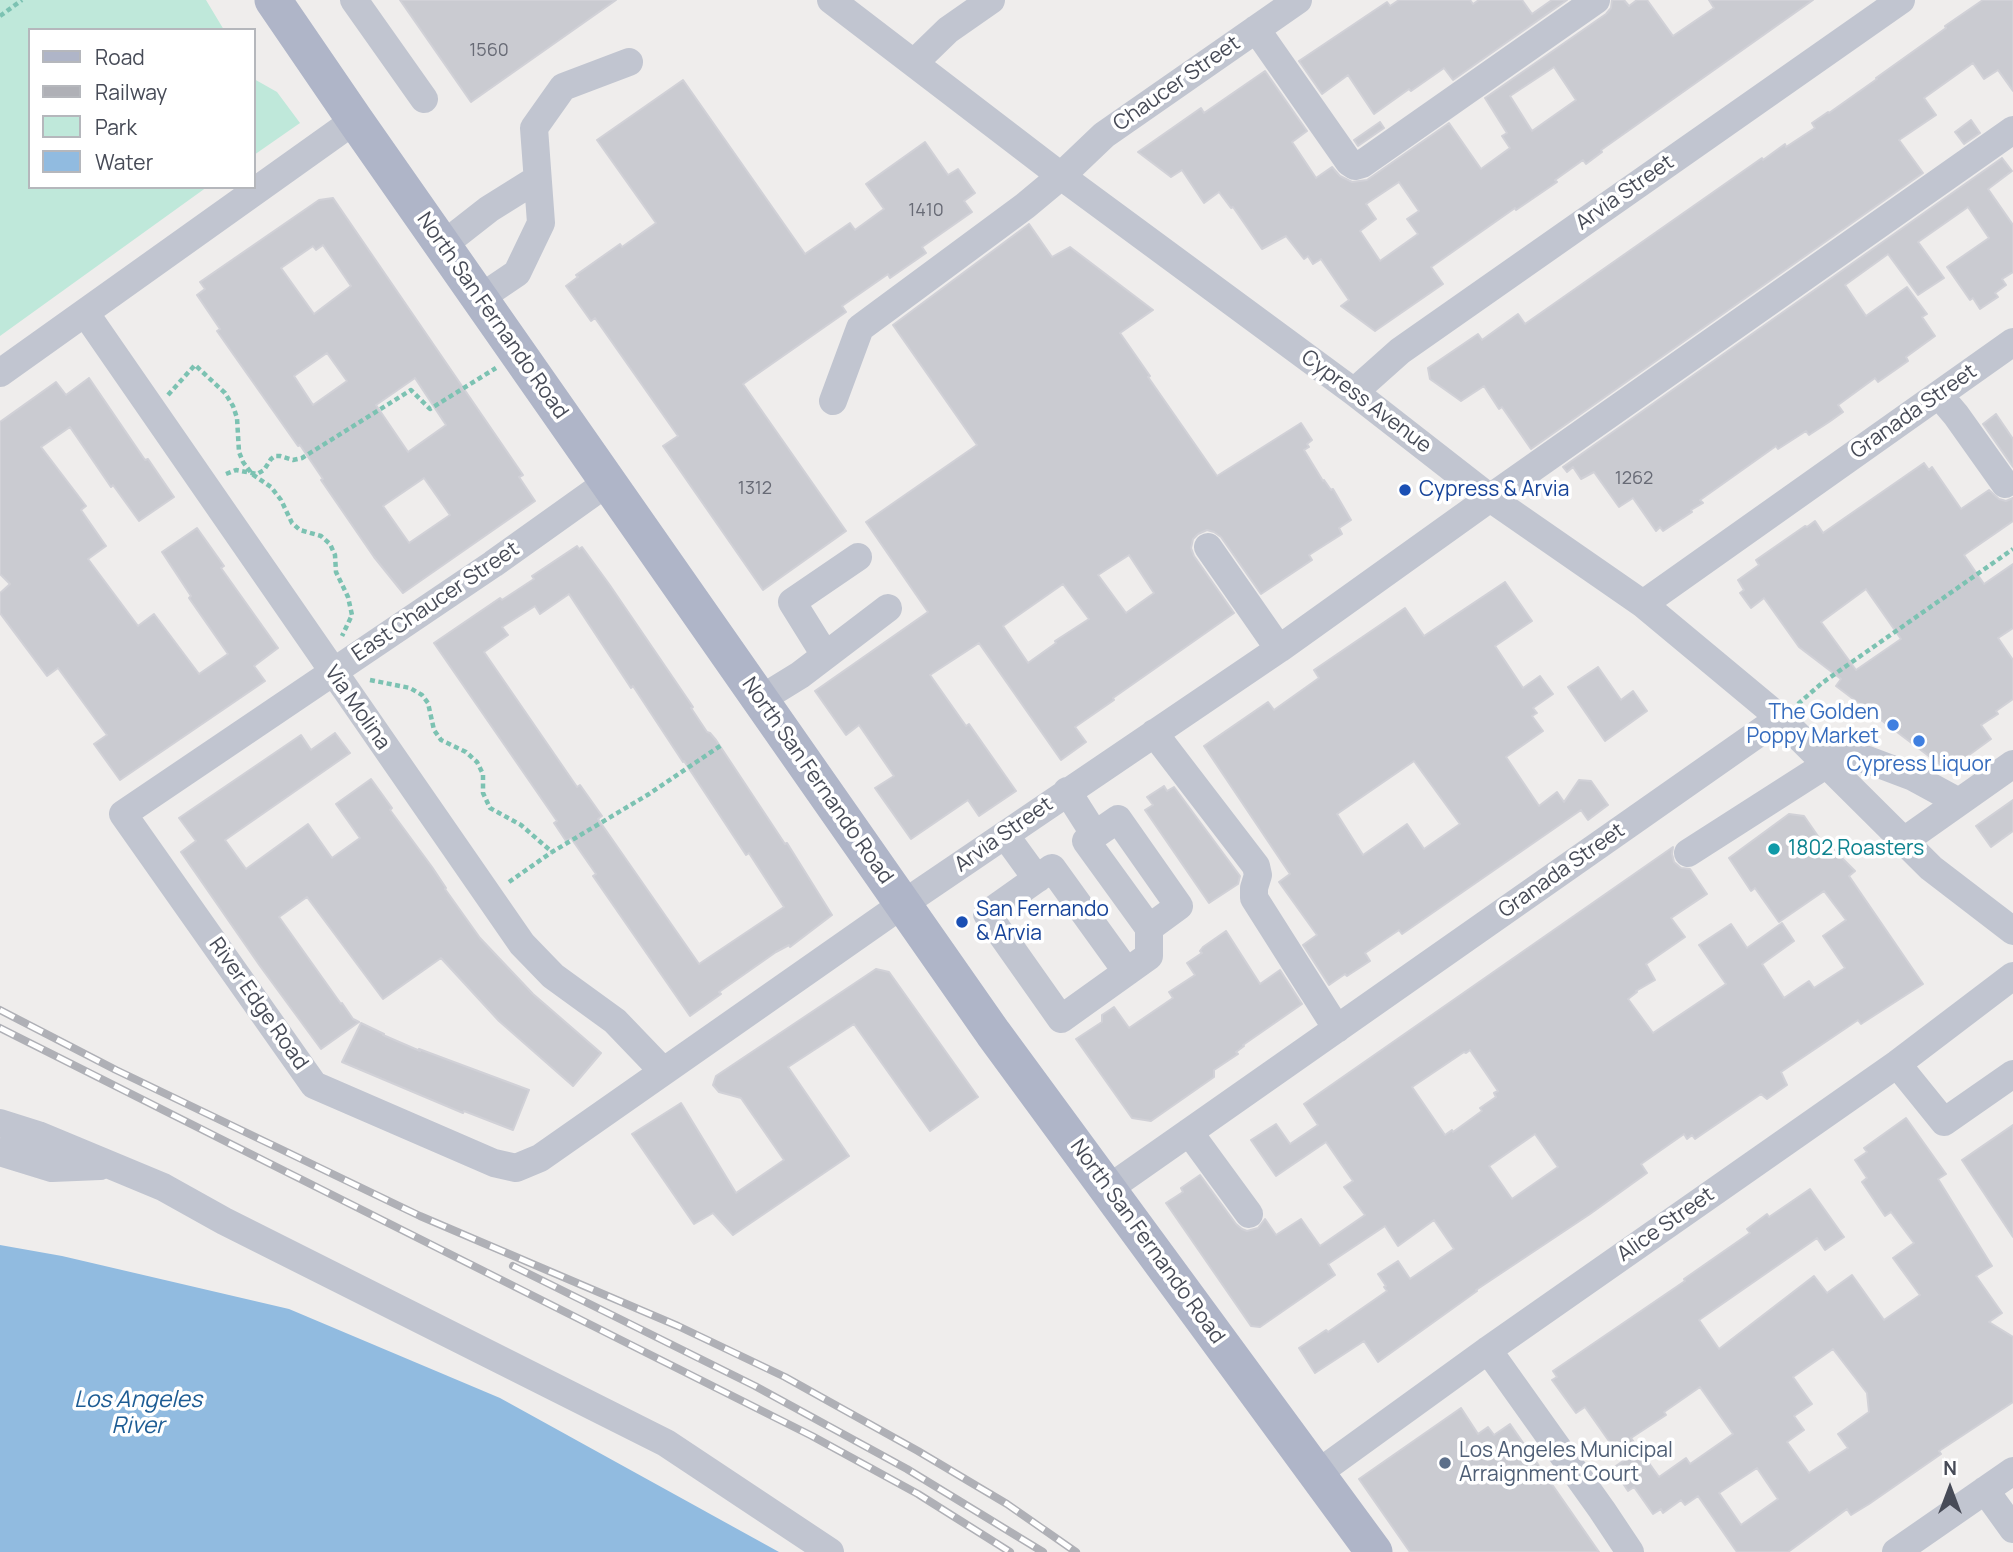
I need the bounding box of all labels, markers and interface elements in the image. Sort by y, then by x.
legend [28,28,256,189]
street label: Chaucer Street [1109,31,1245,137]
house number: 1560 [469,40,509,62]
text: Road [95,43,145,71]
text: Railway [95,78,167,106]
text: Park [95,113,137,141]
text: Water [95,148,153,176]
street label: Arvia Street [1571,150,1679,236]
house number: 1410 [908,200,944,222]
street label: North San Fernando Road [411,208,573,424]
street label: Cypress Avenue [1296,345,1436,459]
street label: Granada Street [1846,359,1982,465]
house number: 1262 [1615,468,1653,490]
place label: Cypress & Arvia [1419,477,1569,503]
house number: 1312 [738,478,772,500]
marker: Cypress & Arvia [1397,482,1413,498]
street label: East Chaucer Street [348,537,524,667]
street label: Via Molina [319,661,395,755]
street label: North San Fernando Road [736,673,898,889]
place label: The Golden Poppy Market [1746,700,1879,750]
marker: The Golden Poppy Market [1885,717,1901,733]
marker: Cypress Liquor [1911,733,1927,749]
place label: Cypress Liquor [1847,752,1991,778]
street label: Arvia Street [950,792,1058,878]
street label: Granada Street [1494,818,1630,924]
place label: 1802 Roasters [1788,836,1924,862]
marker: 1802 Roasters [1766,841,1782,857]
place label: San Fernando & Arvia [976,897,1109,947]
marker: San Fernando & Arvia [954,914,970,930]
street label: River Edge Road [203,933,313,1075]
street label: North San Fernando Road [1064,1135,1230,1349]
street label: Alice Street [1613,1182,1719,1268]
water label: Los Angeles River [74,1387,202,1441]
place label: Los Angeles Municipal Arraignment Court [1459,1438,1673,1488]
north arrow [1915,1454,1985,1524]
marker: Los Angeles Municipal Arraignment Court [1437,1455,1453,1471]
text: N [1943,1455,1957,1481]

